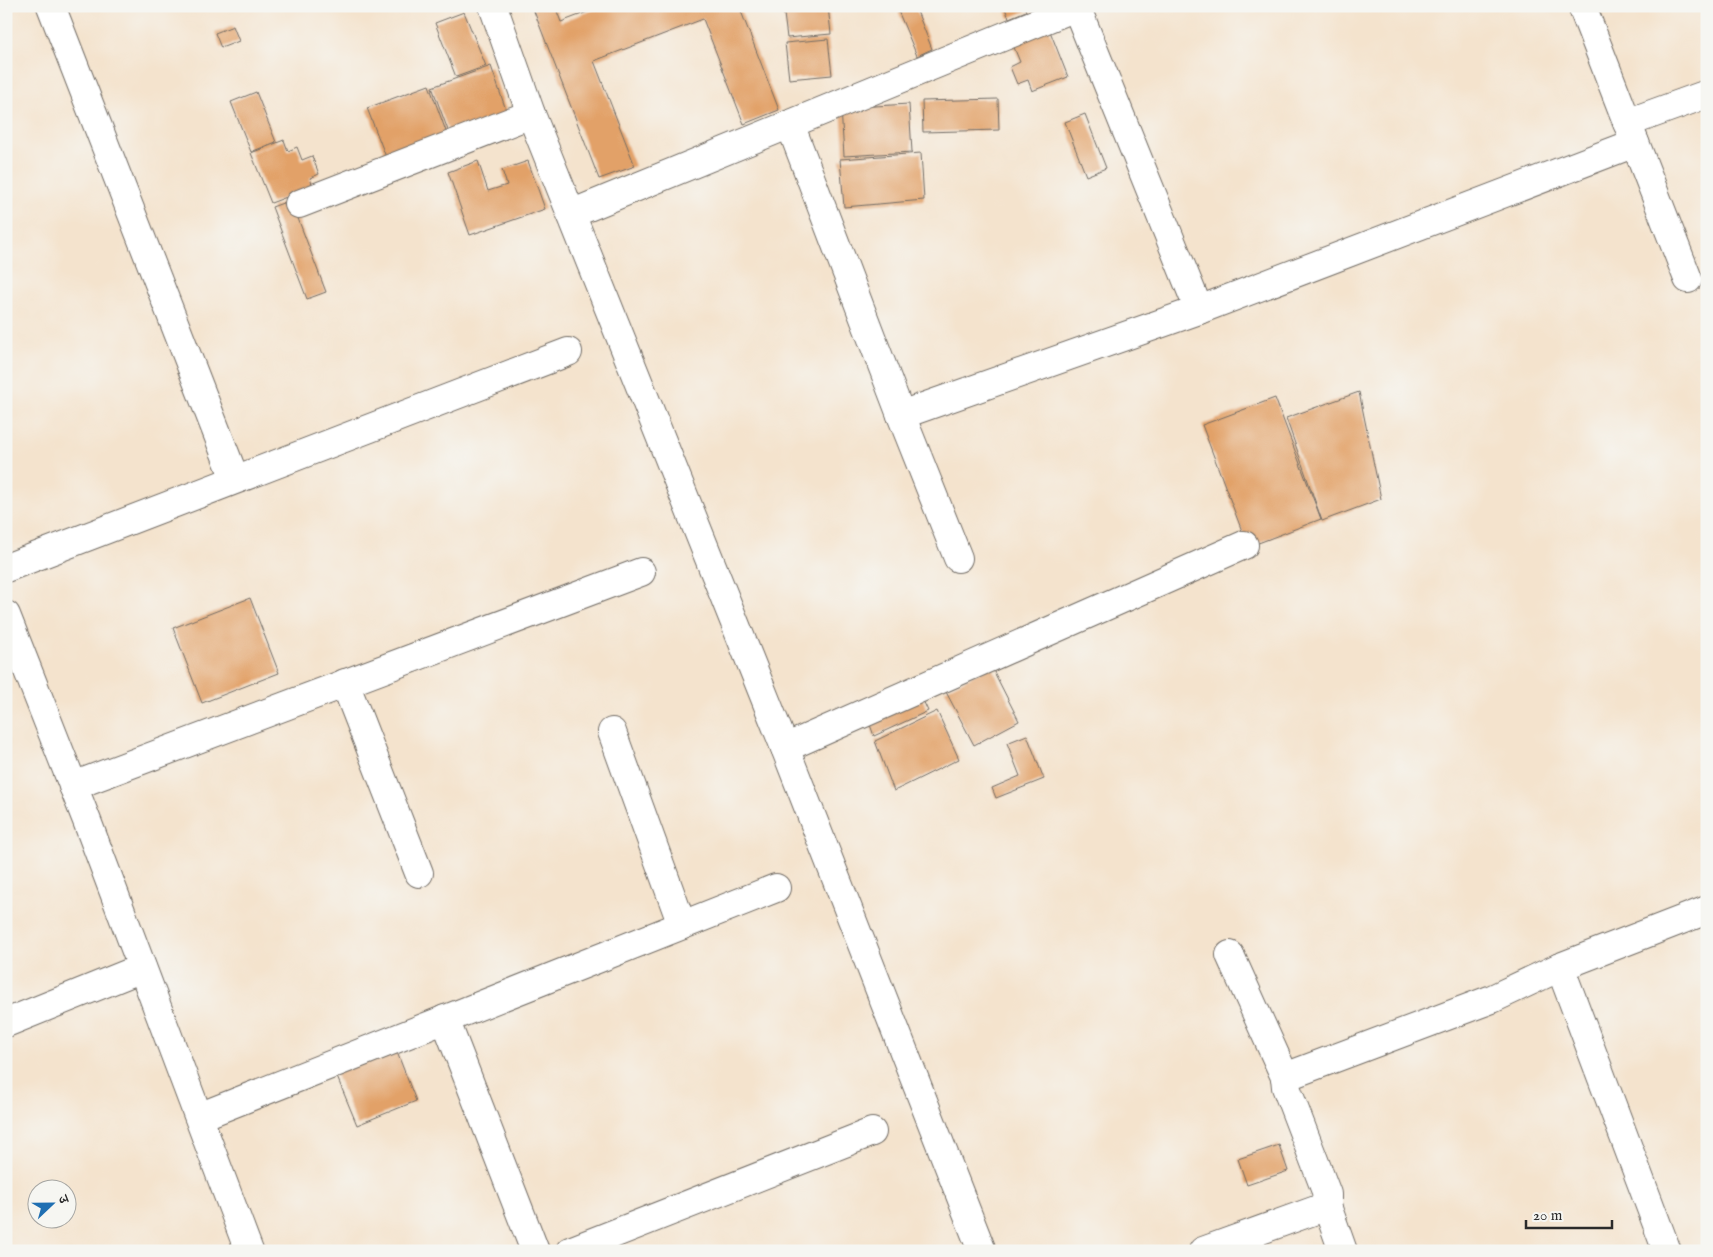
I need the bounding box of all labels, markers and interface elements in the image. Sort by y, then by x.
north arrow [28,1180,78,1230]
text: उ [53,1192,73,1207]
scale bar [1526,1197,1612,1229]
text: 20 m [1533,1206,1563,1225]

